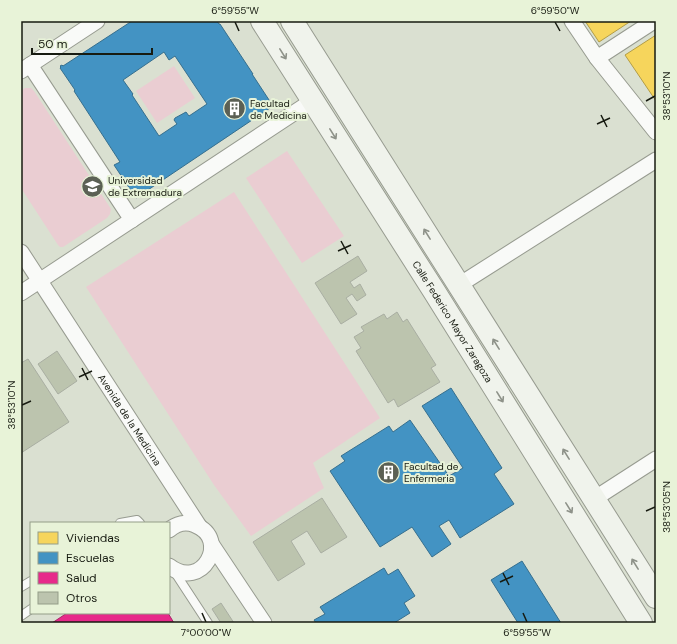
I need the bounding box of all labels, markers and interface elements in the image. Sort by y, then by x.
text: 6°59'55"W [211,4,259,17]
text: 6°59'50"W [531,4,580,17]
scale bar [32,30,152,56]
text: 50 m [38,36,67,52]
one-way arrow [279,48,287,60]
text: 38°53'10"N [660,72,673,120]
building icon: Facultad de Medicina [221,96,247,122]
place label: Facultad de Medicina [250,97,307,122]
one-way arrow [329,128,337,139]
school or university icon: Universidad de Extremadura [79,173,105,199]
place label: Universidad de Extremadura [108,174,182,199]
one-way arrow [422,228,430,240]
street label: Calle Federico Mayor Zaragoza [409,258,495,385]
one-way arrow [492,339,500,350]
street label: Avenida de la Medicina [95,372,164,468]
text: 38°53'10"N [5,381,18,429]
one-way arrow [496,392,504,403]
one-way arrow [561,448,569,460]
building icon: Facultad de Enfermeria [376,459,402,485]
place label: Facultad de Enfermeria [404,460,459,485]
text: 38°53'05"N [660,481,673,533]
one-way arrow [565,502,573,513]
legend [30,522,170,614]
text: Viviendas [66,530,120,546]
text: Escuelas [66,550,115,566]
one-way arrow [631,559,639,570]
text: Salud [66,570,97,586]
text: Otros [66,590,97,606]
text: 7°00'00"W [181,626,231,639]
text: 6°59'55"W [503,626,551,639]

